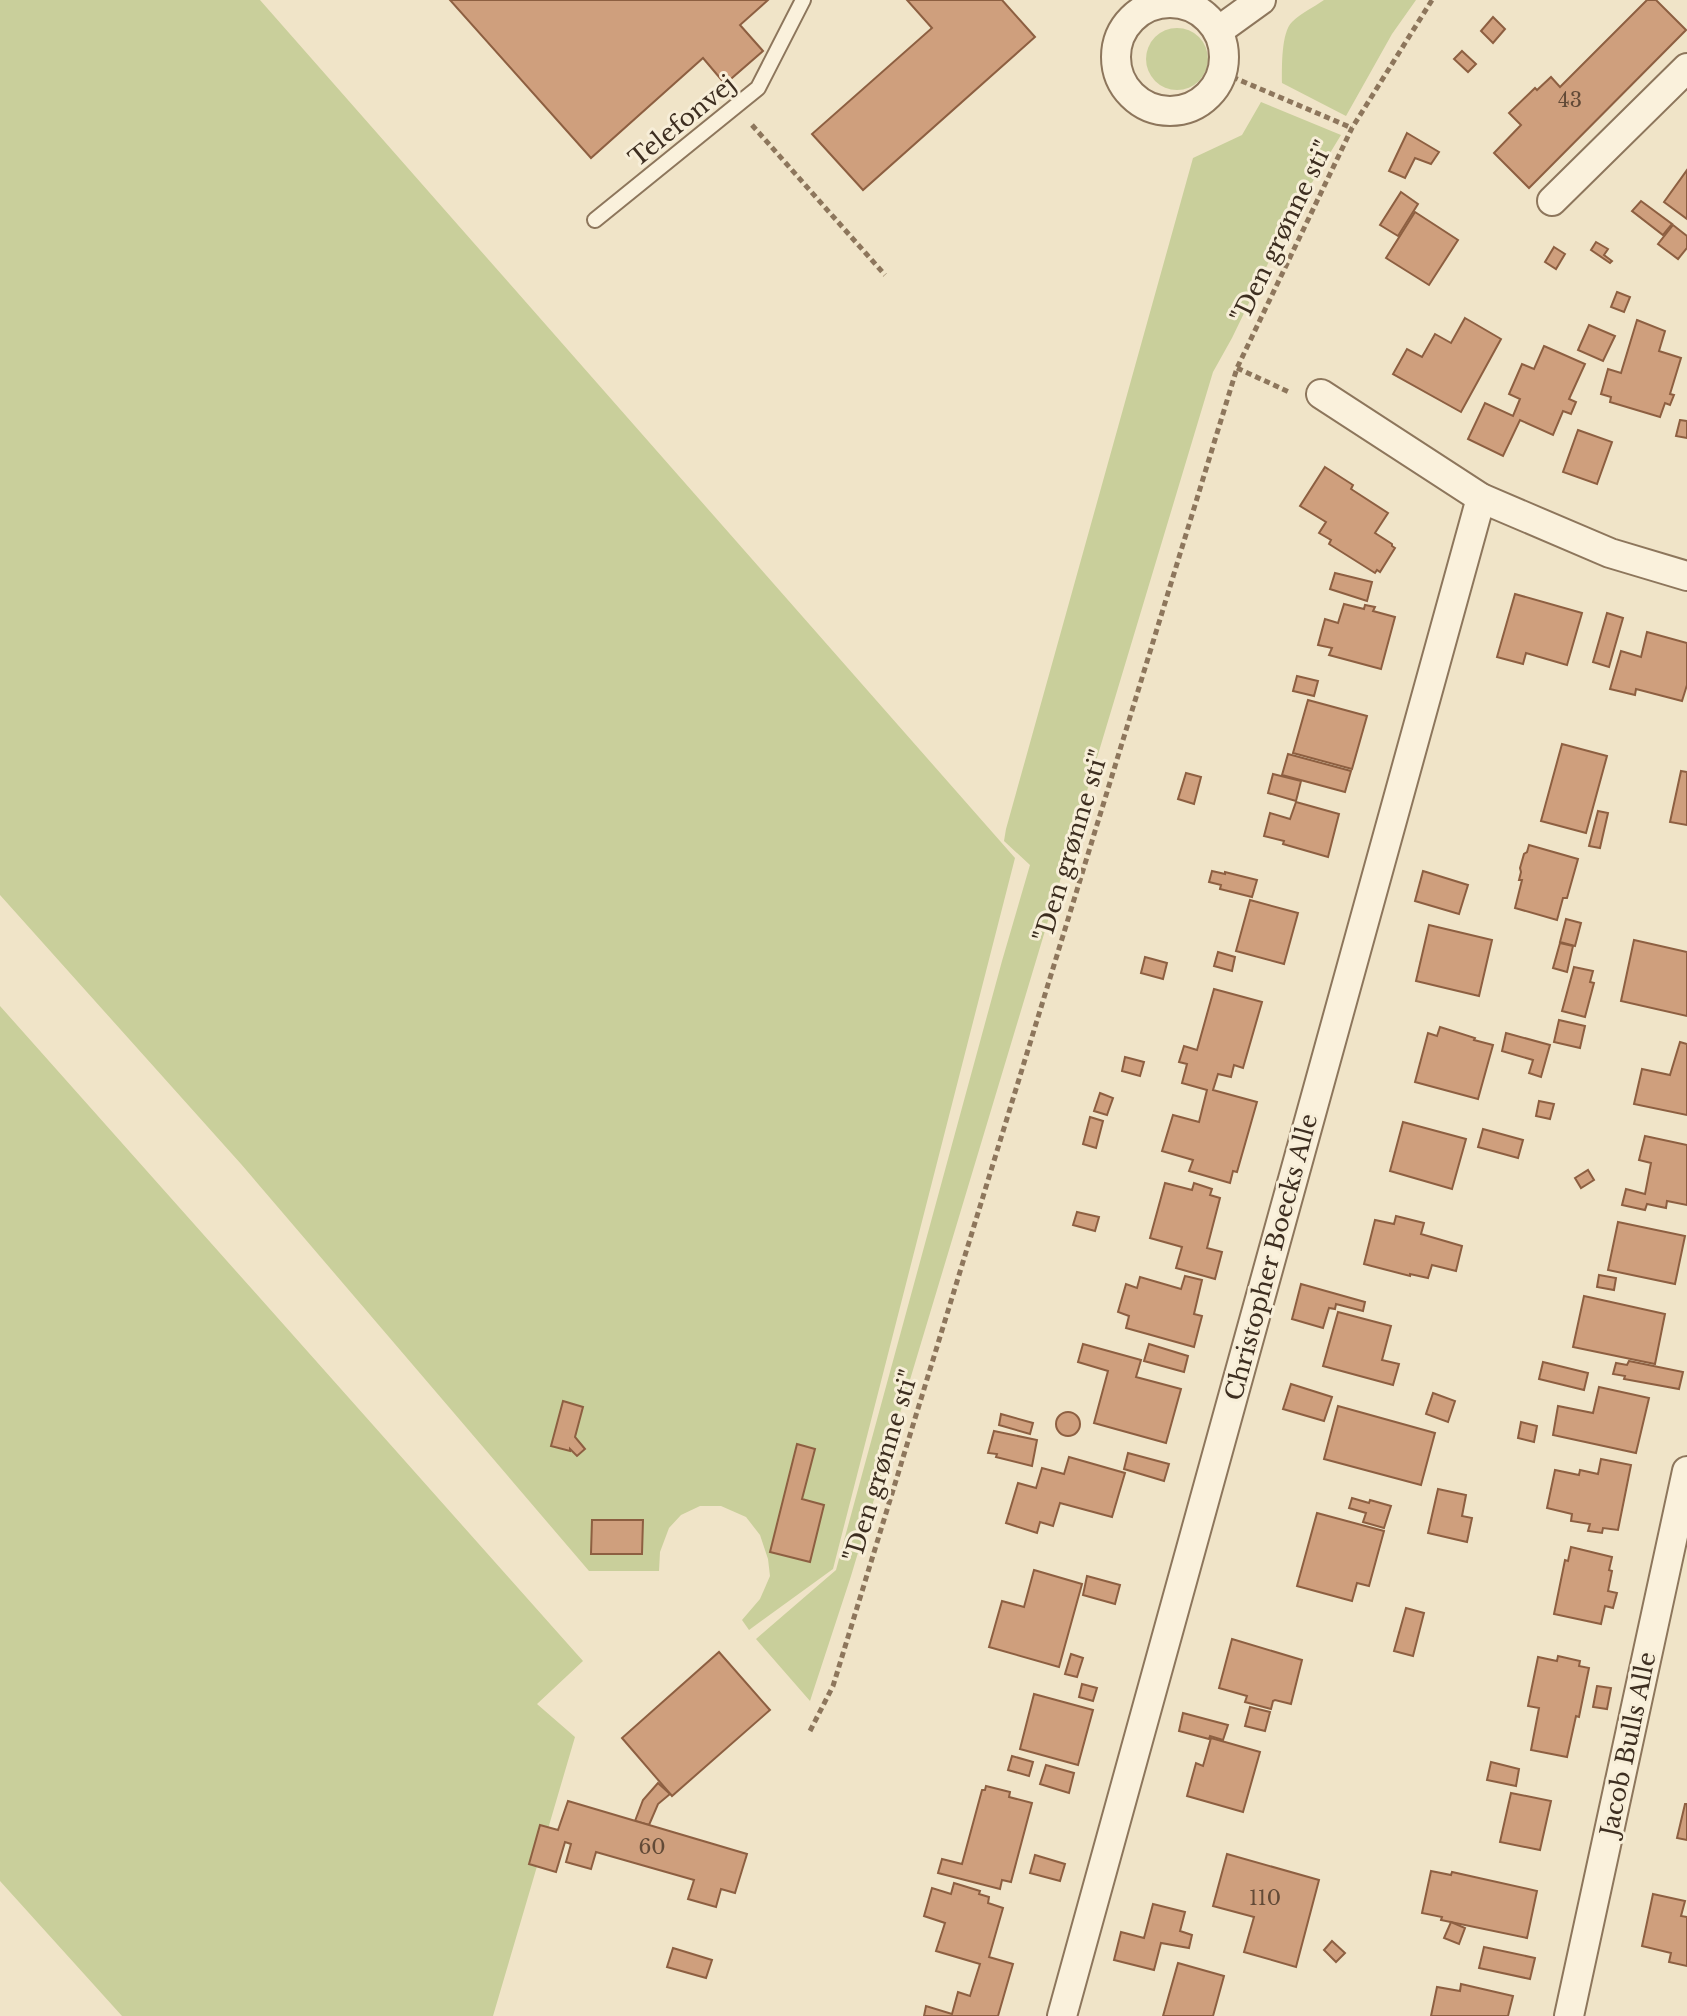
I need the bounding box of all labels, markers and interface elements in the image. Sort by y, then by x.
street label: Telefonvej [623,69,741,173]
house number: 43 [1558,88,1582,112]
street label: "Den grønne sti" [1225,136,1339,328]
street label: "Den grønne sti" [1028,747,1114,945]
street label: Christopher Boecks Alle [1219,1111,1323,1403]
street label: "Den grønne sti" [838,1367,924,1565]
street label: Jacob Bulls Alle [1594,1649,1662,1842]
house number: 60 [638,1835,666,1859]
house number: 110 [1249,1886,1281,1910]

